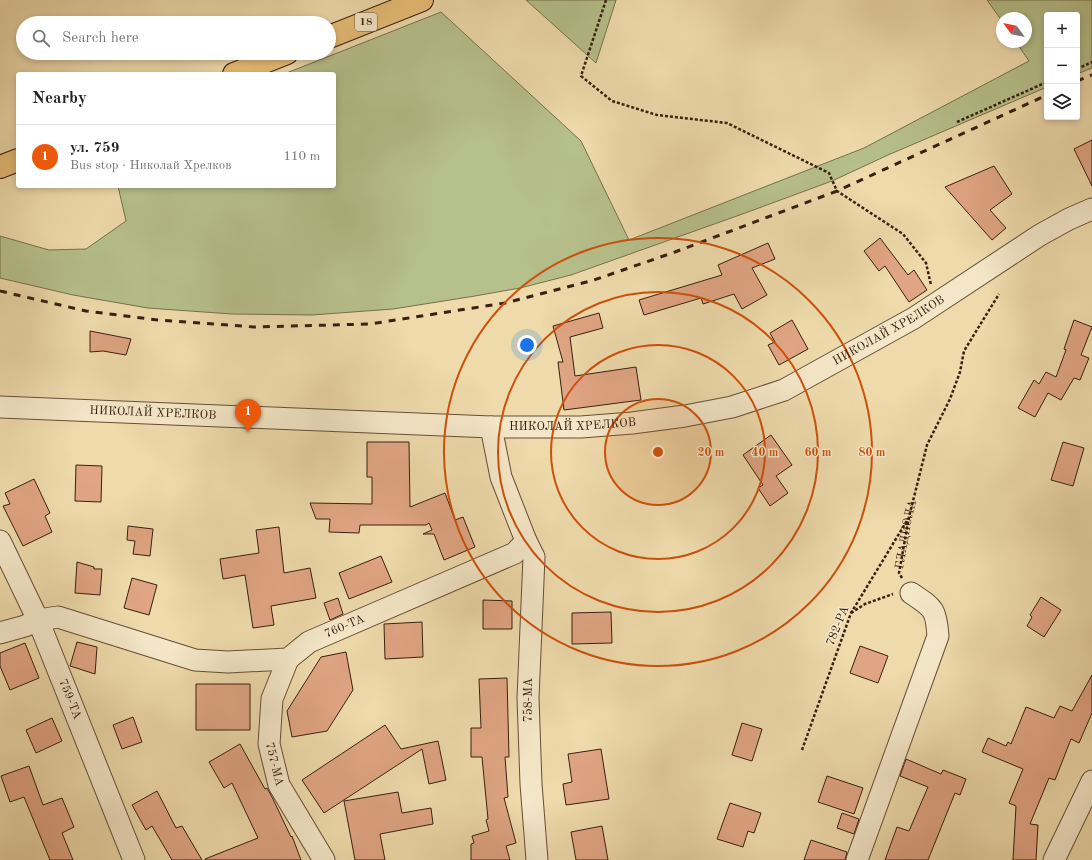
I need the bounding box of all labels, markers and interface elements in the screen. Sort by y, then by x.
north arrow [996,12,1032,48]
map controls [1044,12,1080,120]
button: + [1044,12,1080,48]
road number: 18 [355,13,377,31]
search box [16,16,336,60]
icon: search [30,27,52,49]
text: Search here [62,31,139,46]
button: − [1044,48,1080,84]
button: layers [1044,84,1080,120]
text: Nearby [32,90,87,107]
text: ул. 759 [70,141,119,156]
text: 1 [41,150,49,163]
text: 110 m [283,150,320,163]
text: Bus stop · Николай Хрелков [70,159,232,172]
street label: НИКОЛАЙ ХРЕЛКОВ [831,294,947,368]
your location [517,335,537,355]
pin: 1 [235,399,261,432]
street label: НИКОЛАЙ ХРЕЛКОВ [89,404,217,422]
street label: НИКОЛАЙ ХРЕЛКОВ [509,417,636,433]
centre of rings [651,445,665,459]
text: 20 m [698,447,725,459]
text: 40 m [752,447,779,459]
text: 60 m [805,447,832,459]
text: 80 m [859,447,886,459]
street label: ГЛАДИОЛА [894,499,919,570]
street label: 782-РА [825,604,851,648]
street label: 760-ТА [323,613,366,640]
street label: 759-ТА [56,677,83,721]
street label: 758-МА [522,678,535,722]
street label: 757-МА [263,741,285,787]

